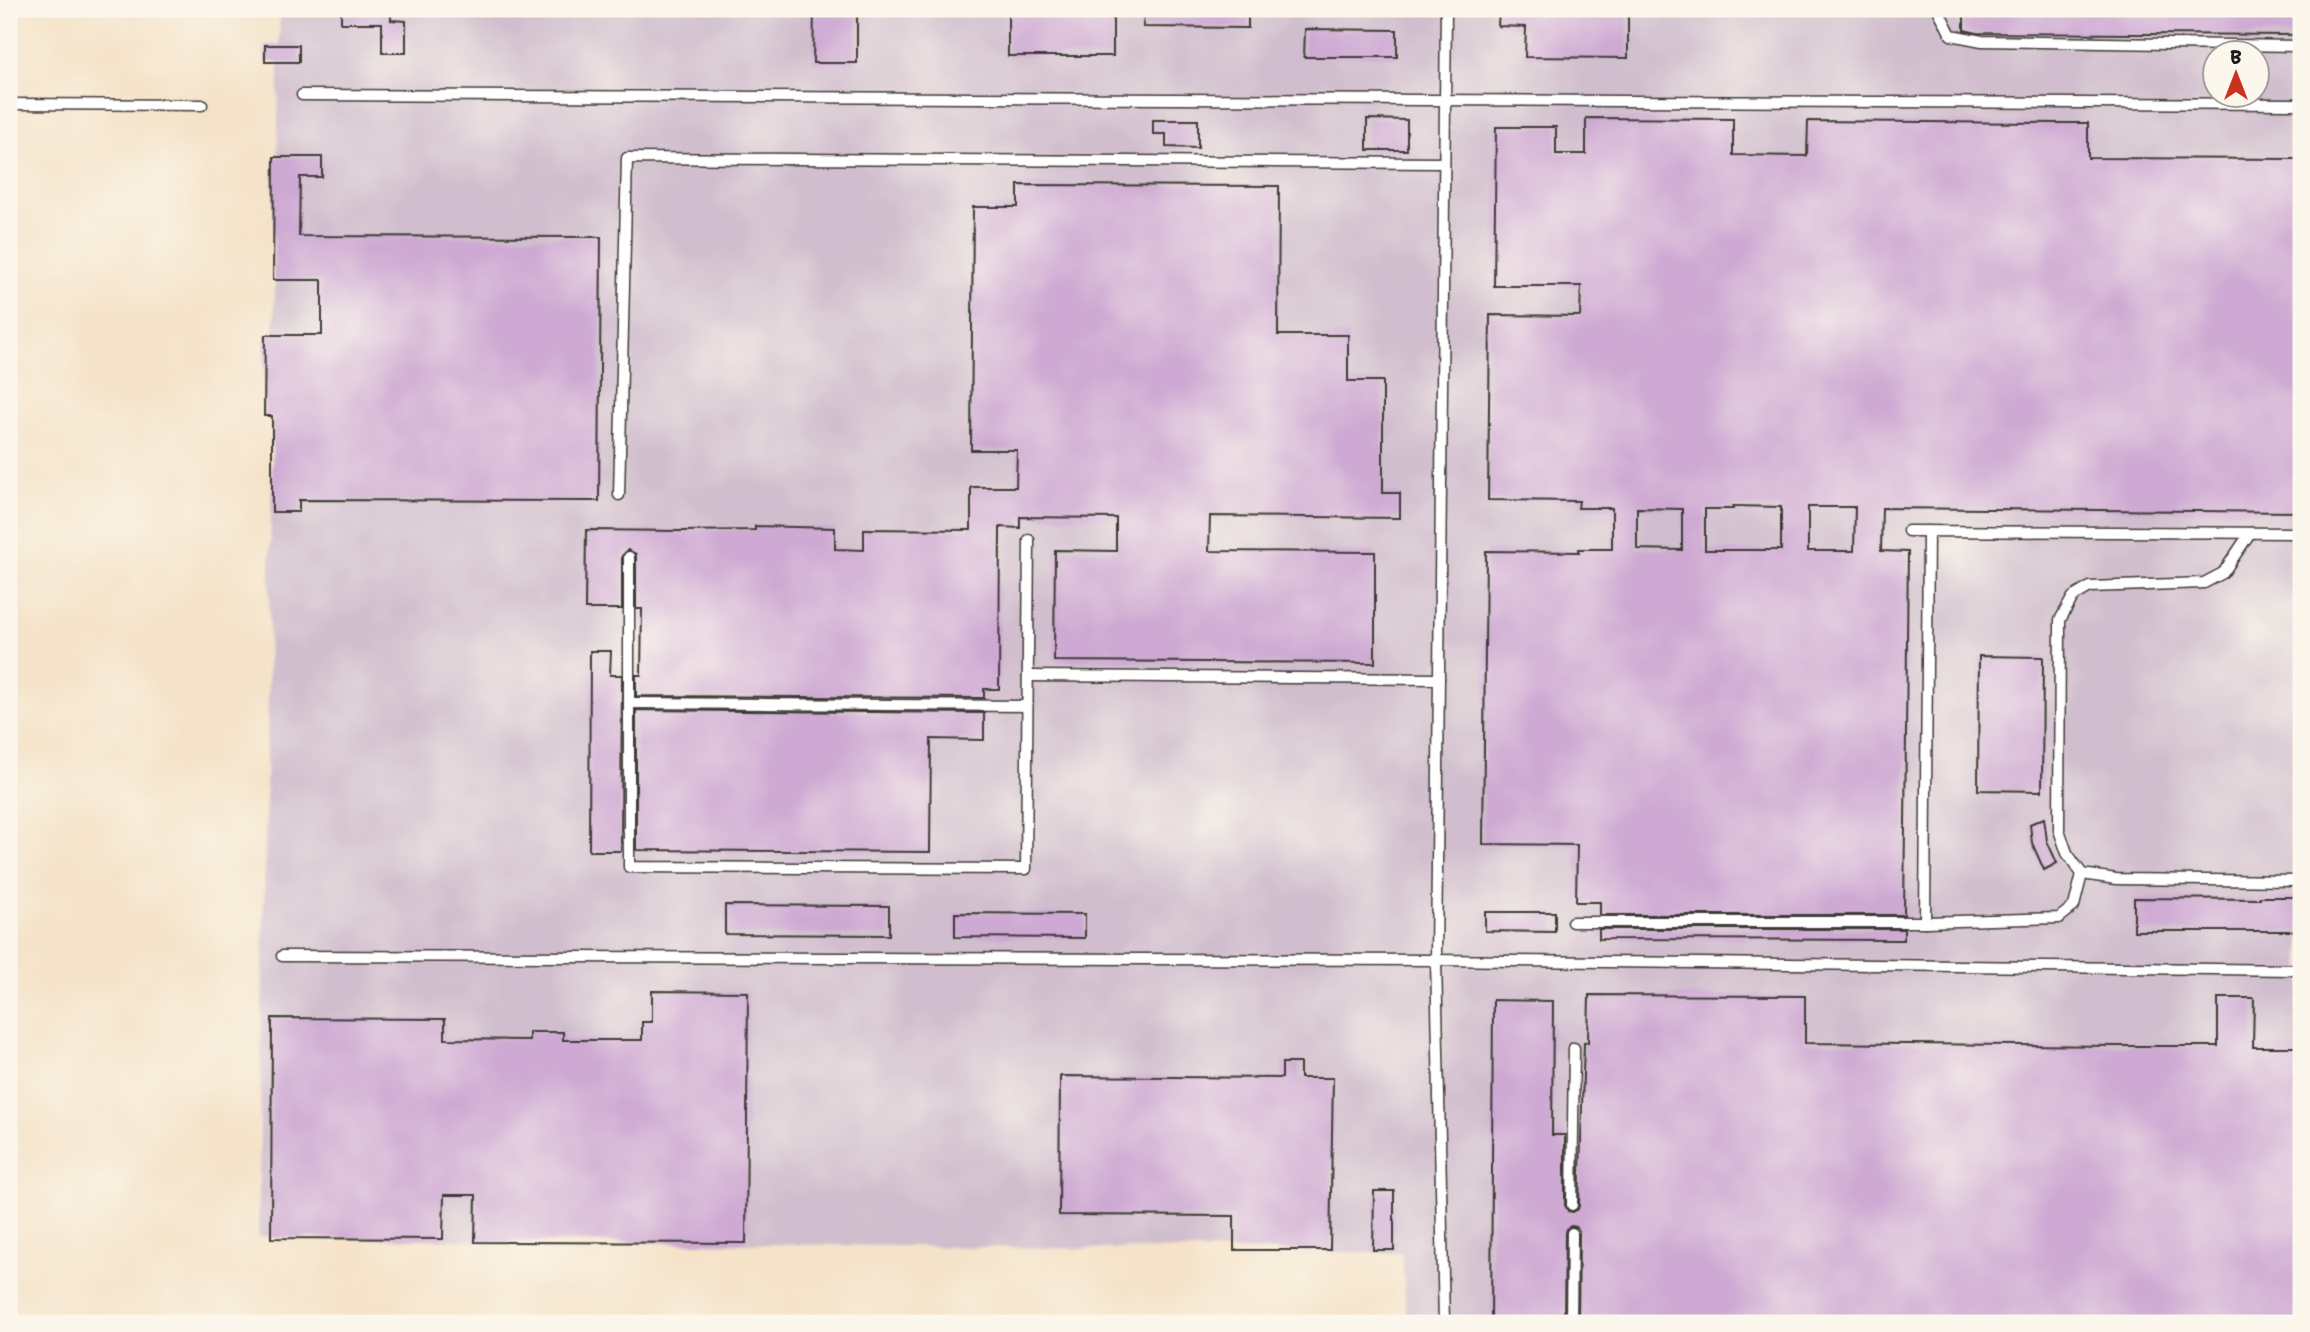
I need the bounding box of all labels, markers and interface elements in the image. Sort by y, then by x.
north arrow [2202,38,2272,108]
text: B [2230,45,2242,70]

